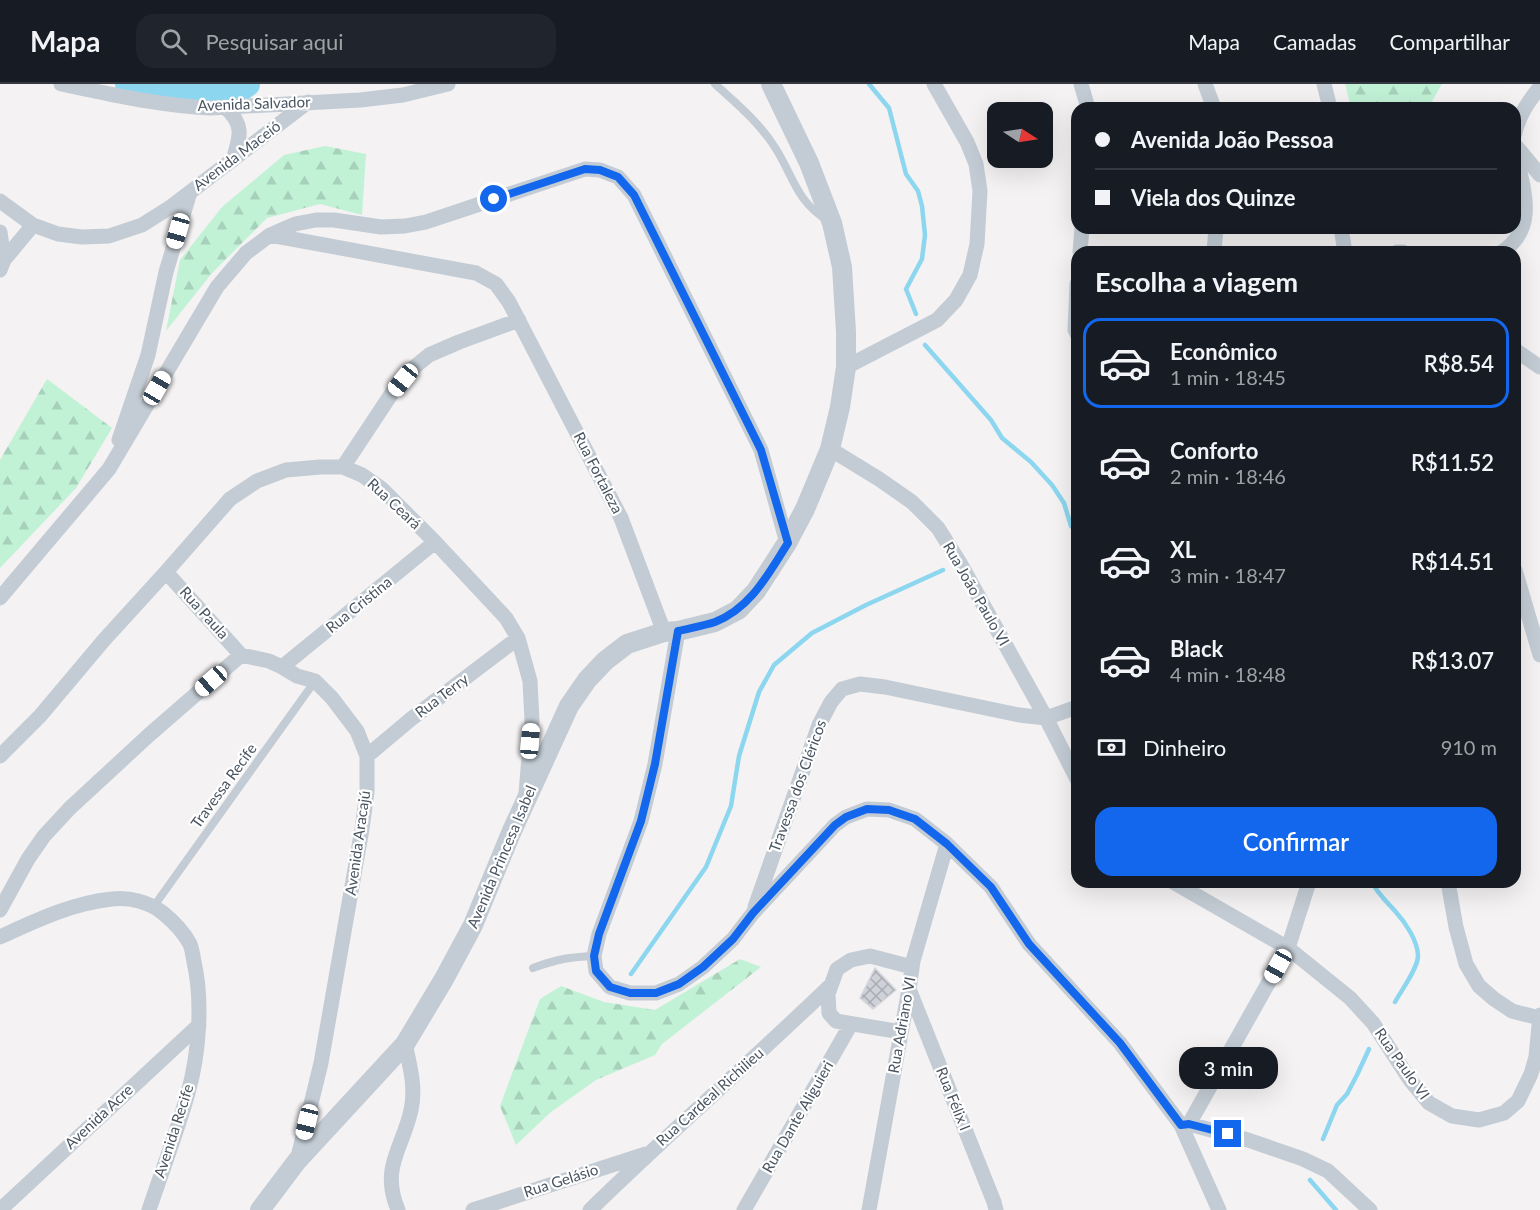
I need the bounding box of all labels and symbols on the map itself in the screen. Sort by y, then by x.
street label: Avenida Salvador [197,92,311,114]
north arrow [987,102,1053,168]
street label: Avenida Maceió [189,116,284,194]
route start [480,185,507,212]
car [164,211,192,251]
car [385,360,421,400]
car [140,368,174,408]
street label: Rua Fortaleza [571,429,627,516]
street label: Rua Ceará [364,474,425,533]
street label: Rua João Paulo VI [940,538,1014,649]
street label: Rua Cristina [322,572,395,636]
street label: Rua Paula [177,582,233,642]
car [192,662,230,700]
street label: Rua Terry [411,669,472,721]
street label: Travessa dos Cléricos [765,717,829,854]
car [519,722,541,760]
street label: Travessa Recife [186,740,260,831]
street label: Avenida Princesa Isabel [463,782,539,931]
street label: Avenida Aracajú [341,789,373,896]
car [1261,946,1295,986]
street label: Rua Adriano VI [884,975,918,1074]
street label: Rua Paulo VI [1372,1024,1434,1103]
street label: Rua Cardeal Richilieu [652,1043,767,1149]
callout: 3 min [1178,1047,1278,1089]
street label: Rua Dante Aliguieri [758,1057,837,1176]
street label: Rua Félix I [933,1064,975,1133]
street label: Avenida Acre [61,1080,136,1152]
street label: Avenida Recife [149,1082,197,1180]
car [294,1102,320,1142]
route end [1214,1120,1241,1147]
street label: Rua Gelásio [521,1160,600,1201]

